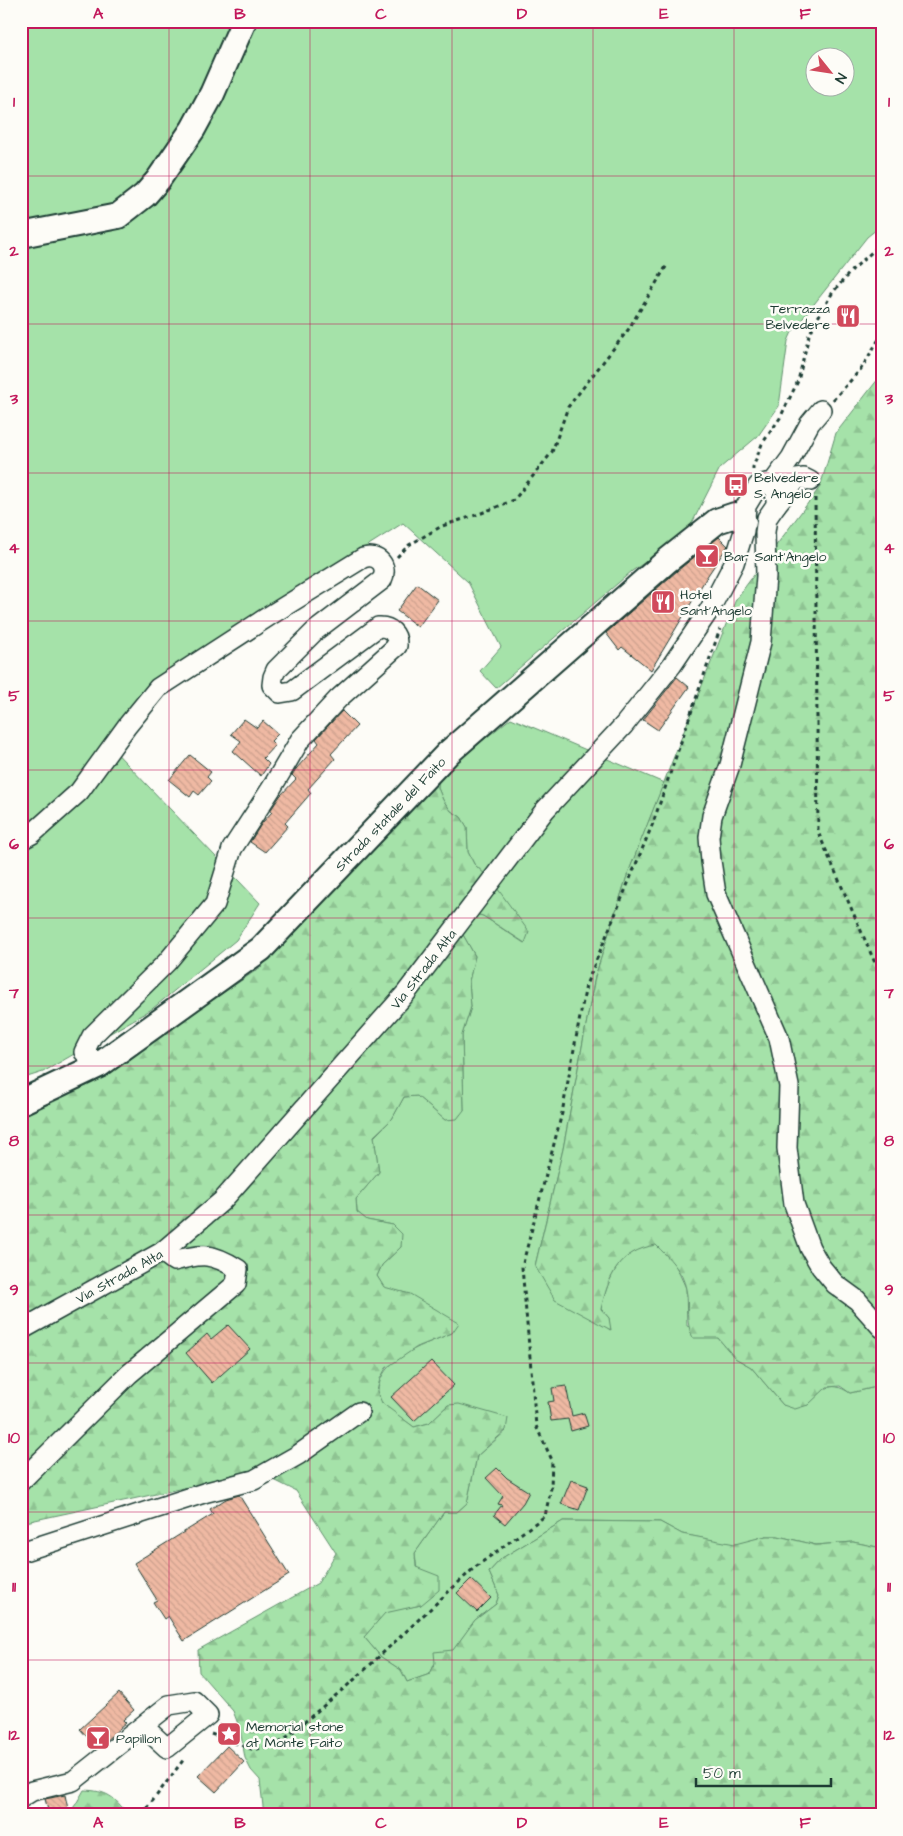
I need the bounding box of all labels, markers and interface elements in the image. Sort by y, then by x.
text: A [93,3,104,25]
text: B [234,3,246,25]
text: C [375,3,387,25]
text: D [517,3,528,25]
text: E [659,3,669,25]
text: F [799,3,811,25]
north arrow [806,48,856,98]
text: N [829,69,851,87]
text: 1 [13,91,16,113]
text: 1 [888,91,891,113]
text: 2 [8,240,19,262]
text: 2 [883,240,894,262]
place label: Terrazza Belvedere [765,299,830,335]
restaurant icon: Terrazza Belvedere [835,303,861,329]
text: 3 [9,388,19,410]
text: 3 [884,388,894,410]
place label: Belvedere S. Angelo [754,468,819,504]
bus stop icon: Belvedere S. Angelo [723,472,749,498]
text: 4 [9,537,20,559]
text: 4 [884,537,895,559]
bar icon: Bar Sant'Angelo [694,543,720,569]
place label: Bar Sant'Angelo [724,547,826,567]
place label: Hotel Sant'Angelo [680,585,752,621]
restaurant icon: Hotel Sant'Angelo [650,589,676,615]
text: 5 [8,685,20,707]
text: 5 [883,685,895,707]
street label: Strada statale del Faito [331,753,451,876]
text: 6 [9,833,19,855]
text: 6 [884,833,894,855]
street label: Via Strada Alta [386,925,462,1014]
text: 7 [8,982,19,1004]
text: 7 [883,982,894,1004]
text: 8 [9,1130,20,1152]
text: 8 [884,1130,895,1152]
street label: Via Strada Alta [72,1245,167,1309]
text: 9 [9,1279,19,1301]
text: 9 [884,1279,894,1301]
text: 10 [8,1427,20,1449]
text: 10 [883,1427,895,1449]
text: 11 [12,1576,17,1598]
text: 11 [887,1576,892,1598]
place label: Memorial stone at Monte Faito [246,1717,344,1753]
place icon: Memorial stone at Monte Faito [216,1721,242,1747]
text: 12 [8,1724,20,1746]
text: 12 [883,1724,895,1746]
bar icon: Papillon [85,1725,111,1751]
place label: Papillon [116,1729,161,1749]
scale bar [696,1756,830,1788]
text: 50 m [703,1763,741,1784]
text: A [93,1812,104,1834]
text: B [234,1812,246,1834]
text: C [375,1812,387,1834]
text: D [517,1812,528,1834]
text: E [659,1812,669,1834]
text: F [799,1812,811,1834]

